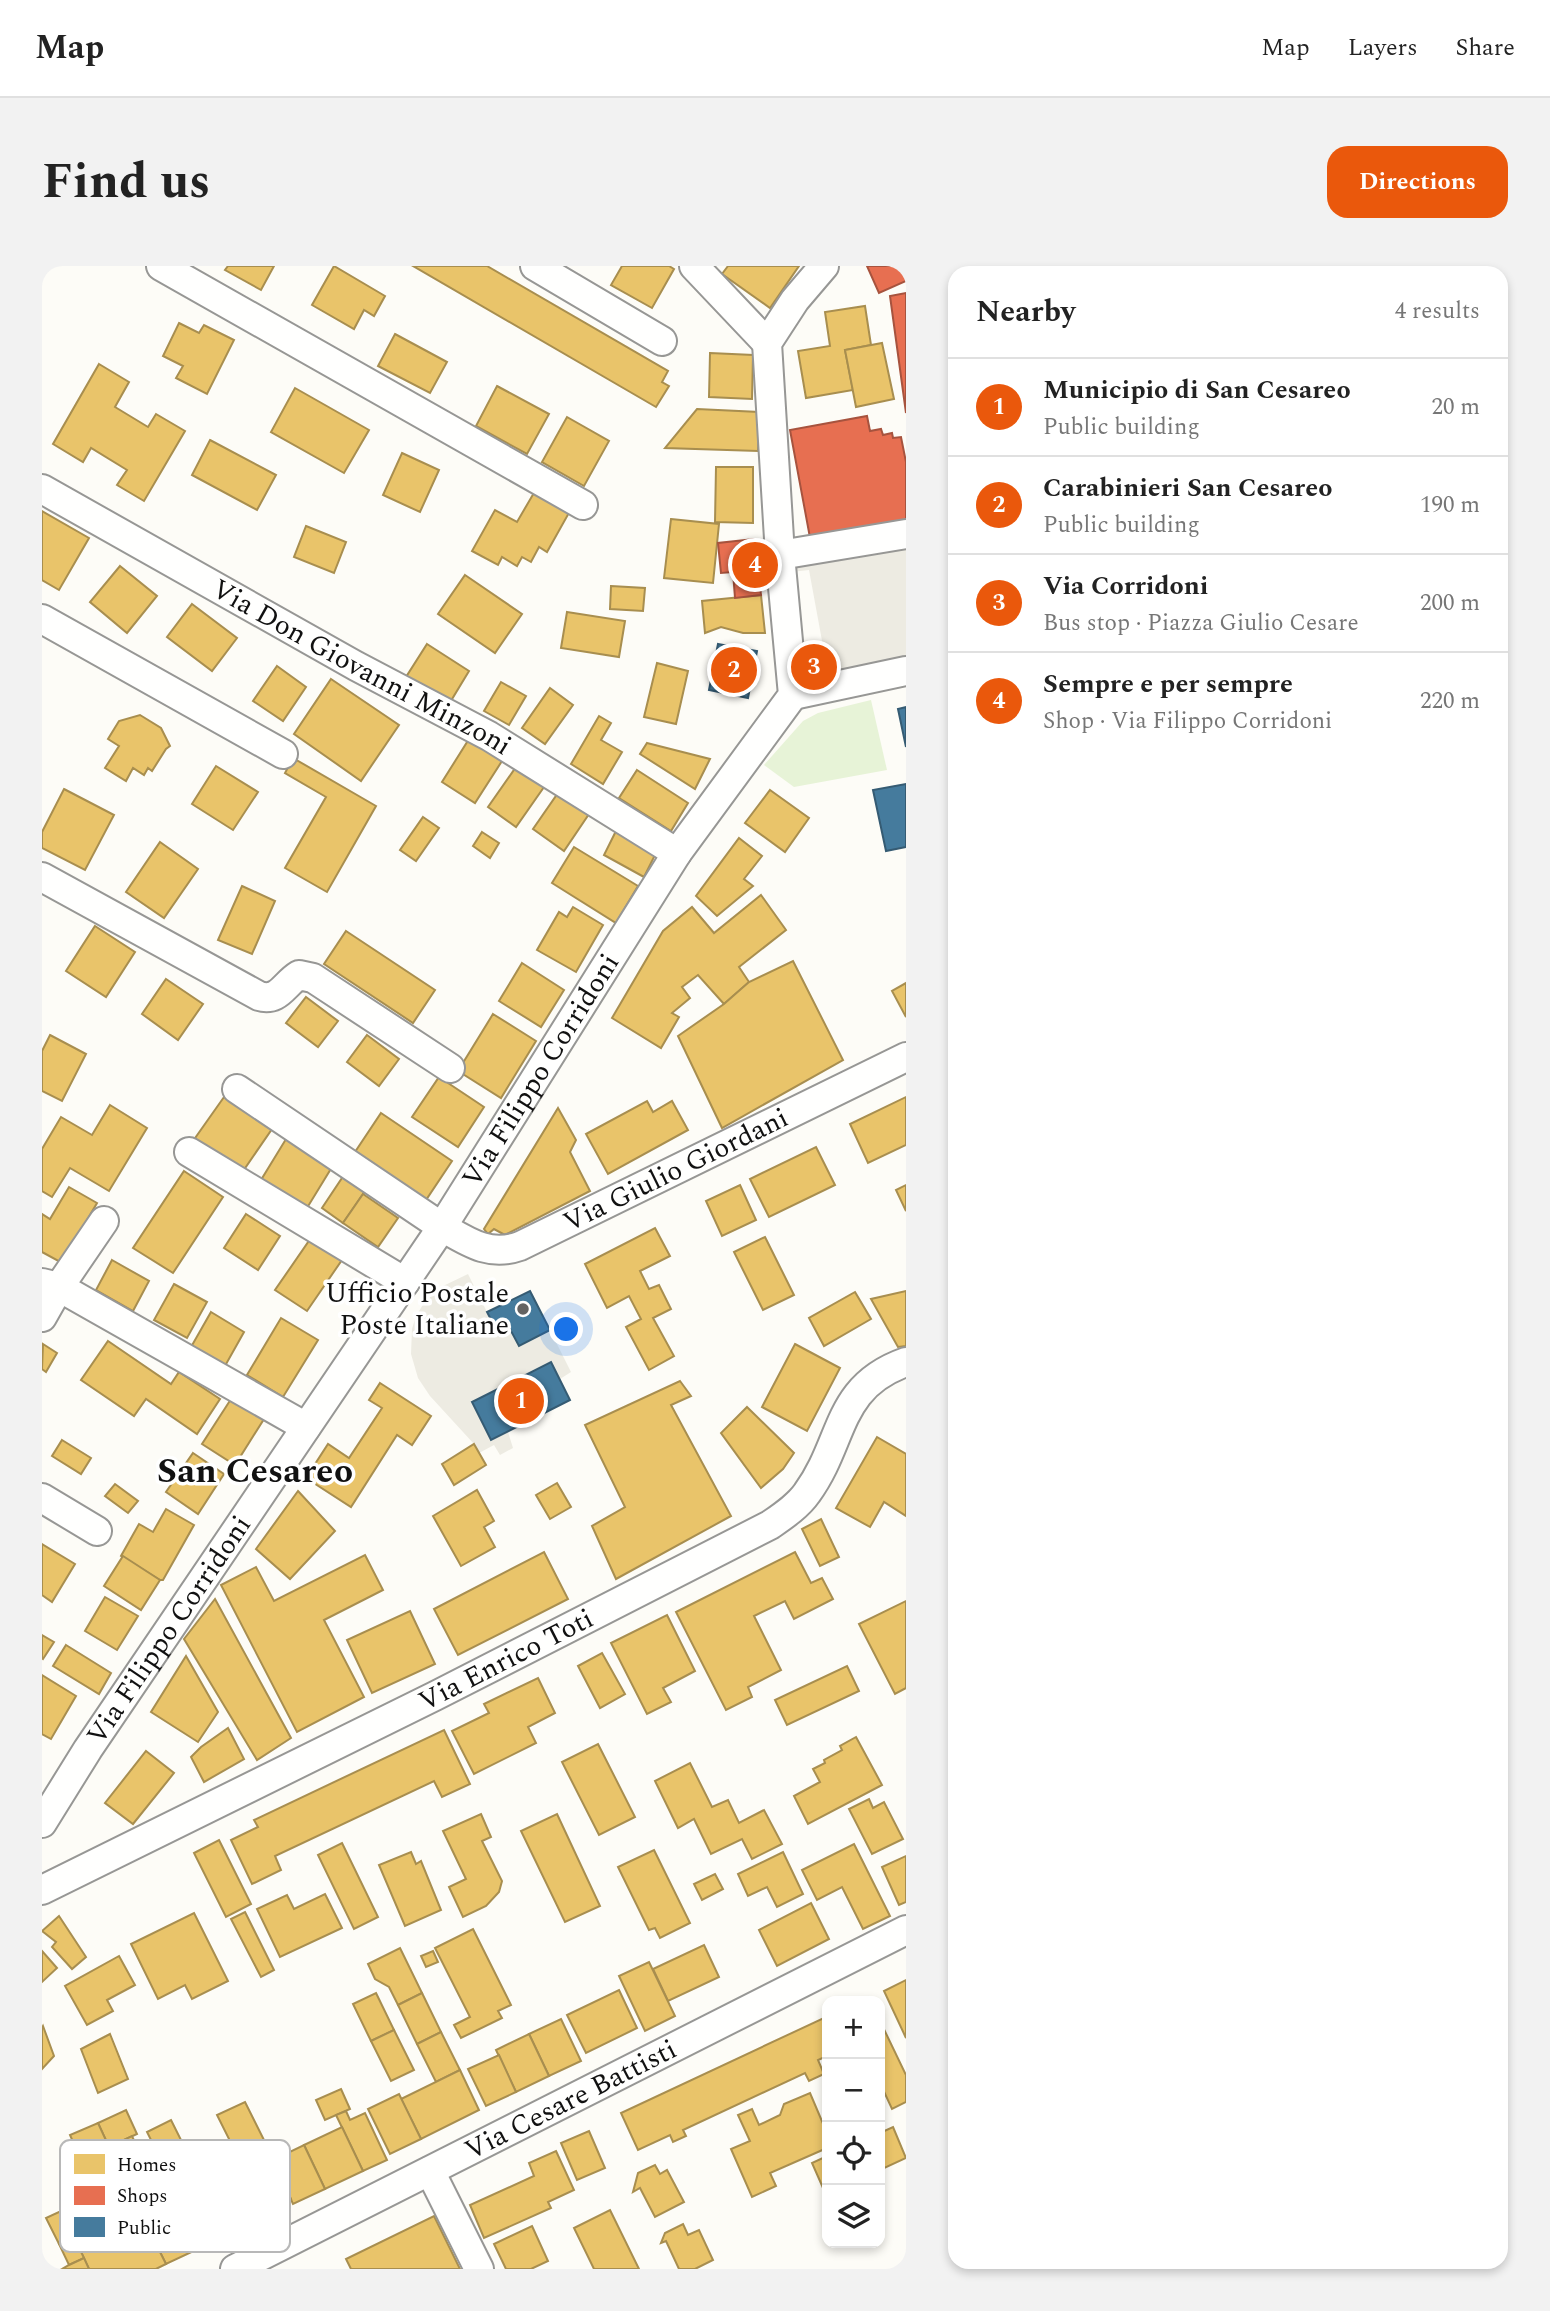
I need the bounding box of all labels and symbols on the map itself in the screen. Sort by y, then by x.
pin: 4 [732,539,778,591]
street label: Via Don Giovanni Minzoni [204,567,520,767]
pin: 3 [791,641,837,693]
pin: 2 [711,644,757,696]
street label: Via Filippo Corridoni [451,945,630,1196]
street label: Via Giulio Giordani [556,1096,796,1243]
place label: Ufficio Postale Poste Italiane [325,1272,509,1347]
marker: Ufficio Postale Poste Italiane [515,1301,531,1317]
your location [549,1312,583,1346]
pin: 1 [498,1375,544,1427]
district label: San Cesareo [157,1445,353,1498]
street label: Via Filippo Corridoni [75,1506,262,1753]
street label: Via Enrico Toti [411,1597,601,1722]
street label: Via Cesare Battisti [457,2028,684,2171]
legend [60,2140,290,2252]
text: Homes [117,2151,176,2180]
text: Shops [117,2182,167,2211]
text: Public [117,2214,171,2243]

